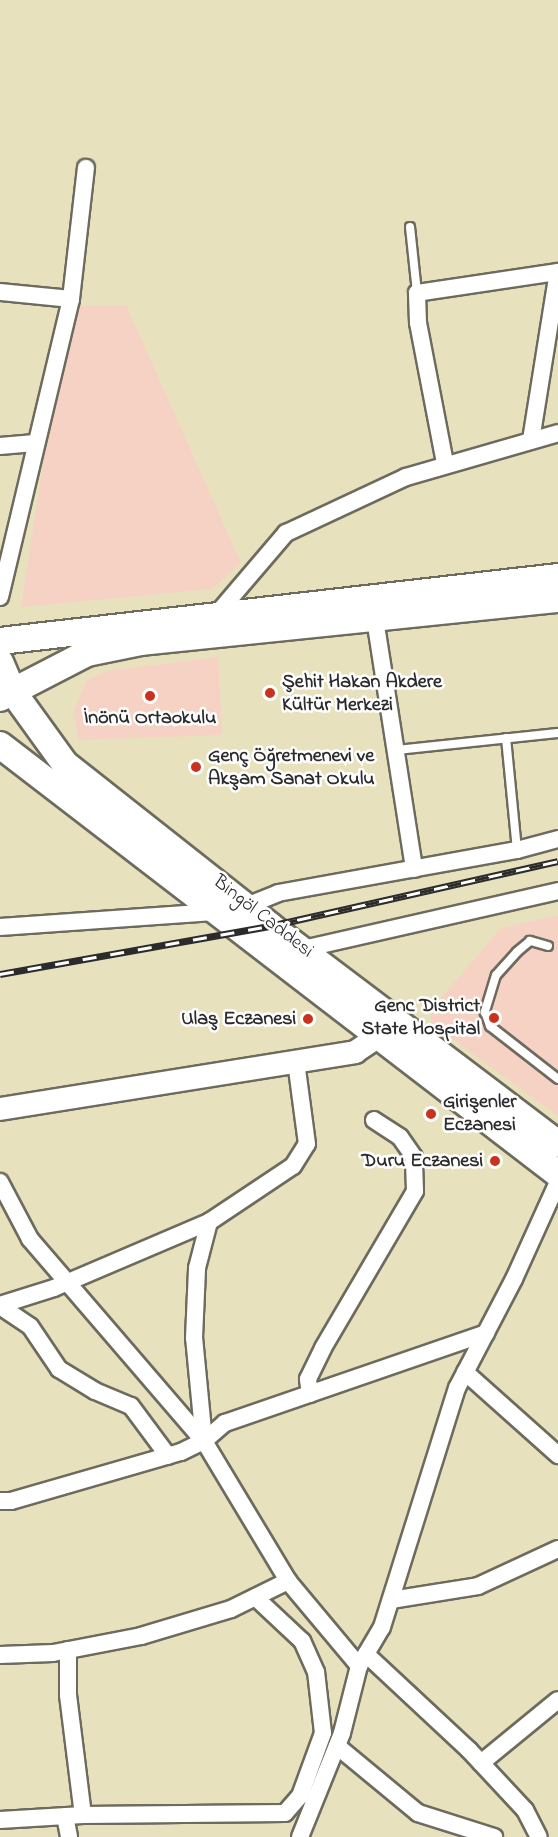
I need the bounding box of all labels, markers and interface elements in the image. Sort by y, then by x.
place label: Şehit Hakan Akdere Kültür Merkezi [282,670,442,717]
marker: Şehit Hakan Akdere Kültür Merkezi [263,686,277,700]
marker: İnönü Ortaokulu [143,689,157,703]
place label: İnönü Ortaokulu [84,706,216,730]
place label: Genç Öğretmenevi ve Akşam Sanat Okulu [208,744,375,791]
marker: Genç Öğretmenevi ve Akşam Sanat Okulu [189,760,203,774]
street label: Bingöl Caddesi [208,870,318,964]
place label: Genc District State Hospital [361,994,480,1041]
place label: Ulaş Eczanesi [181,1007,296,1031]
marker: Genc District State Hospital [485,1009,503,1027]
marker: Ulaş Eczanesi [301,1012,315,1026]
place label: Girişenler Eczanesi [443,1090,516,1137]
marker: Girişenler Eczanesi [424,1107,438,1121]
place label: Duru Eczanesi [362,1149,483,1173]
marker: Duru Eczanesi [488,1154,502,1168]

